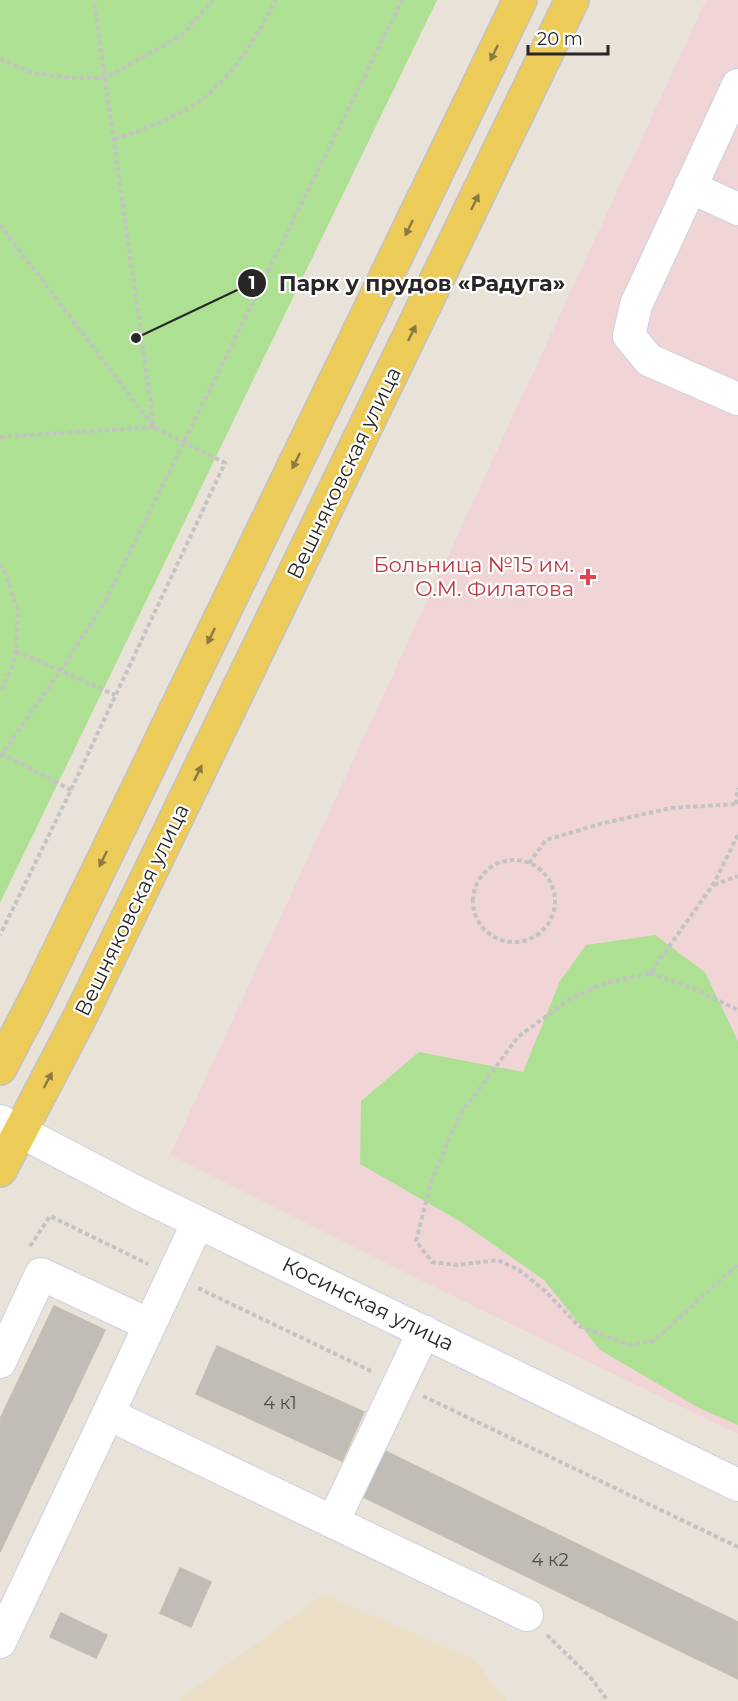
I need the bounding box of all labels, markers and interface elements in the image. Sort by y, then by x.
scale bar [528,18,608,56]
text: 20 m [537,28,583,50]
one-way arrow [490,44,499,61]
one-way arrow [469,193,479,211]
one-way arrow [405,220,414,237]
callout: Парк у прудов «Радуга» [237,263,578,303]
text: Парк у прудов «Радуга» [279,270,565,297]
text: 1 [248,272,256,294]
one-way arrow [407,325,416,342]
street label: Вешняковская улица [281,363,406,583]
one-way arrow [292,452,301,469]
place label: Больница №15 им. О.М. Филатова [373,552,574,601]
marker: Больница №15 им. О.М. Филатова [579,568,597,586]
one-way arrow [207,628,216,645]
one-way arrow [194,765,203,782]
street label: Вешняковская улица [69,800,194,1020]
one-way arrow [99,851,108,868]
one-way arrow [43,1072,53,1089]
street label: Косинская улица [278,1251,458,1356]
house number: 4 к1 [263,1392,297,1414]
house number: 4 к2 [531,1549,569,1571]

